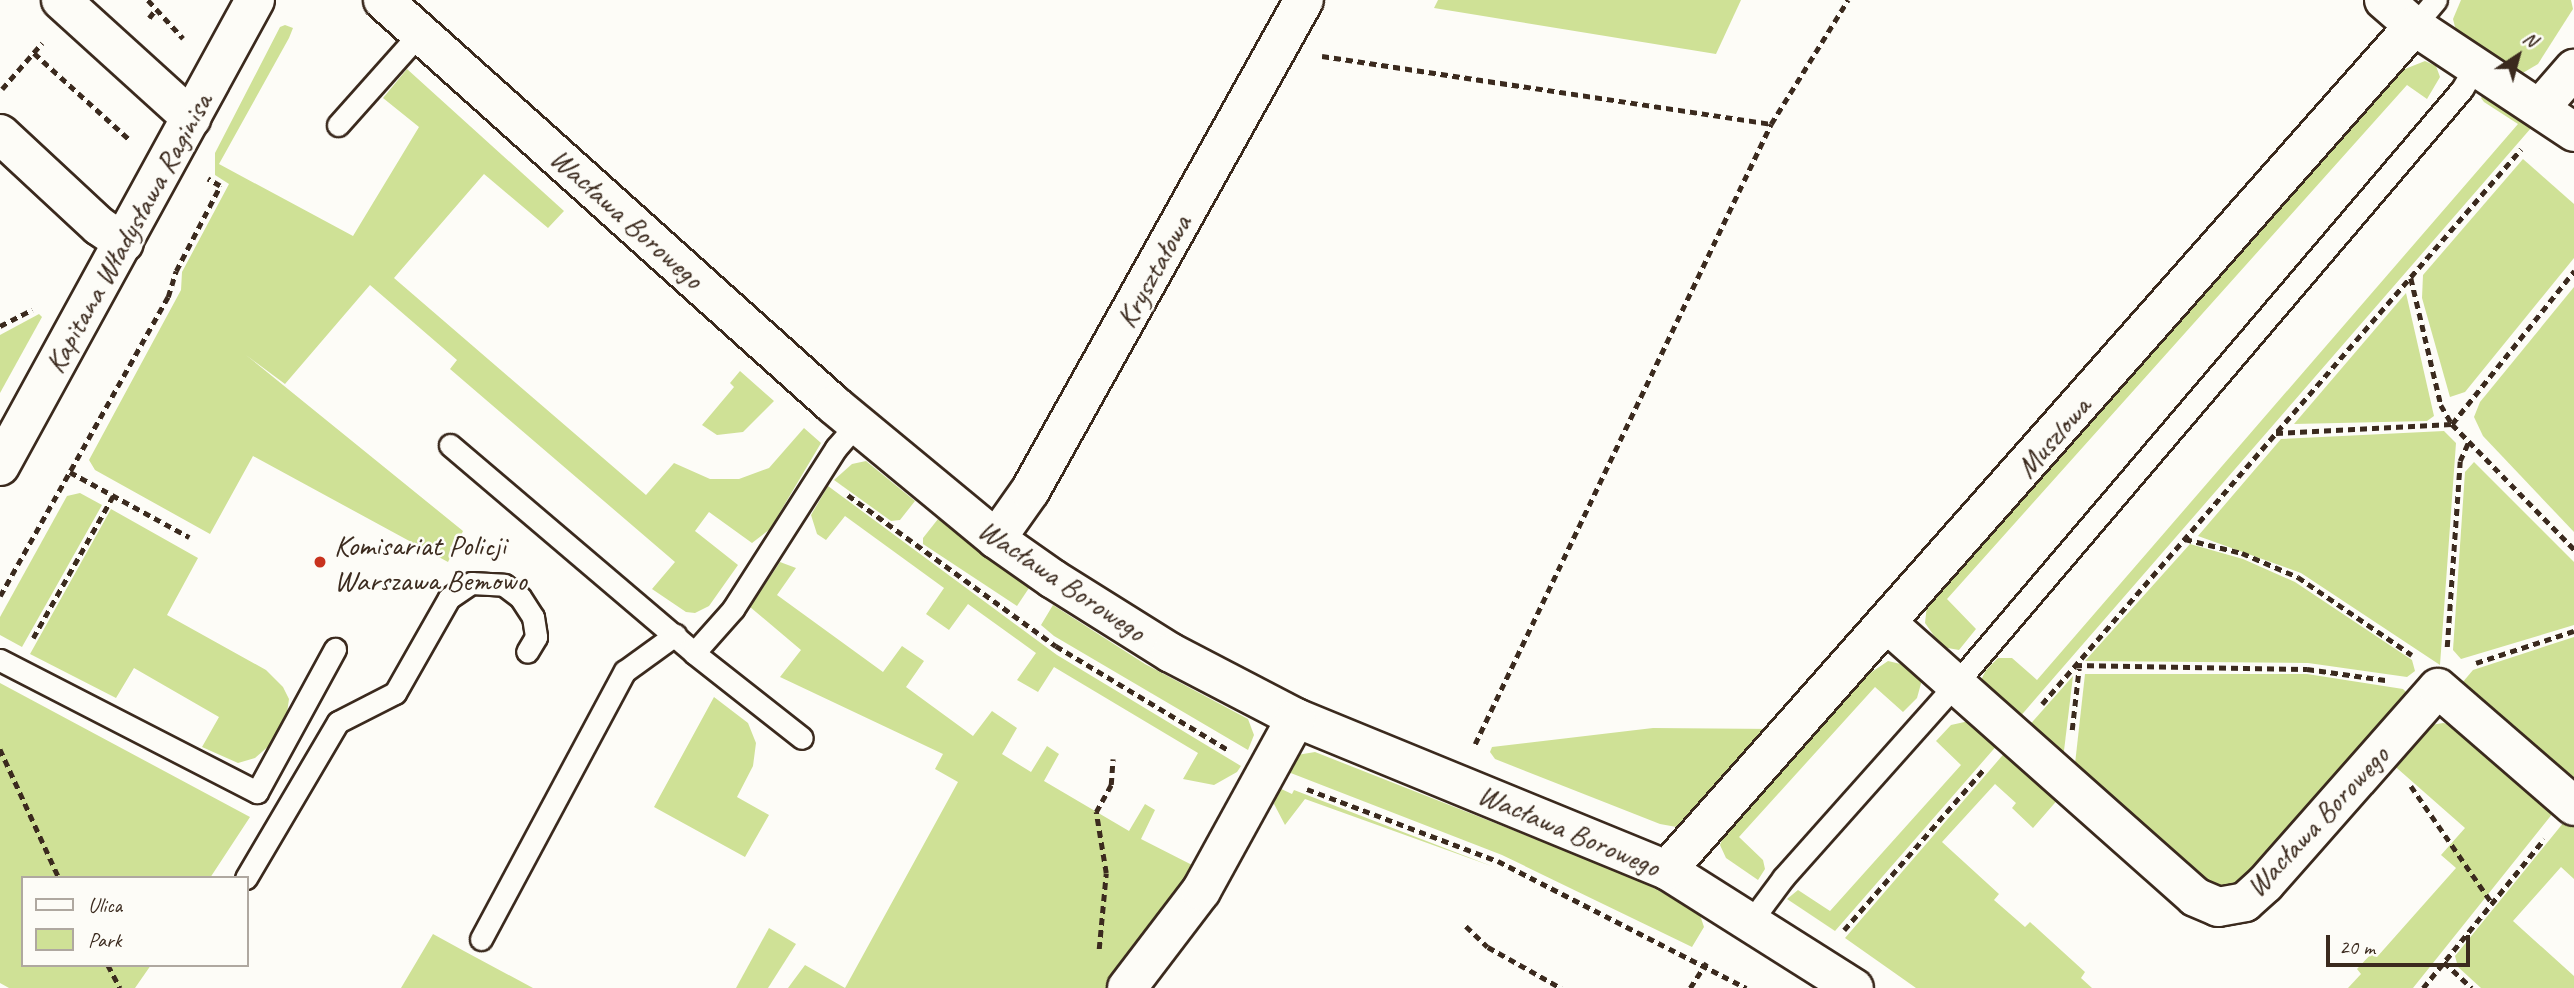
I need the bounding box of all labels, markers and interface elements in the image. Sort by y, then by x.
north arrow [2483,21,2553,91]
text: N [2519,26,2542,52]
street label: Kapitana Władysława Raginisa [36,86,220,380]
street label: Wacława Borowego [543,140,711,296]
street label: Kryształowa [1107,208,1199,334]
street label: Muszlowa [2008,389,2098,485]
street label: Wacława Borowego [972,511,1152,649]
place label: Komisariat Policji Warszawa Bemowo [334,527,525,598]
marker: Komisariat Policji Warszawa Bemowo [312,554,328,570]
street label: Wacława Borowego [2238,738,2396,904]
street label: Wacława Borowego [1473,776,1665,884]
legend [21,876,248,967]
text: Ulica [88,892,122,918]
scale bar [2329,922,2472,966]
text: Park [88,927,121,953]
text: 20 m [2339,934,2375,960]

